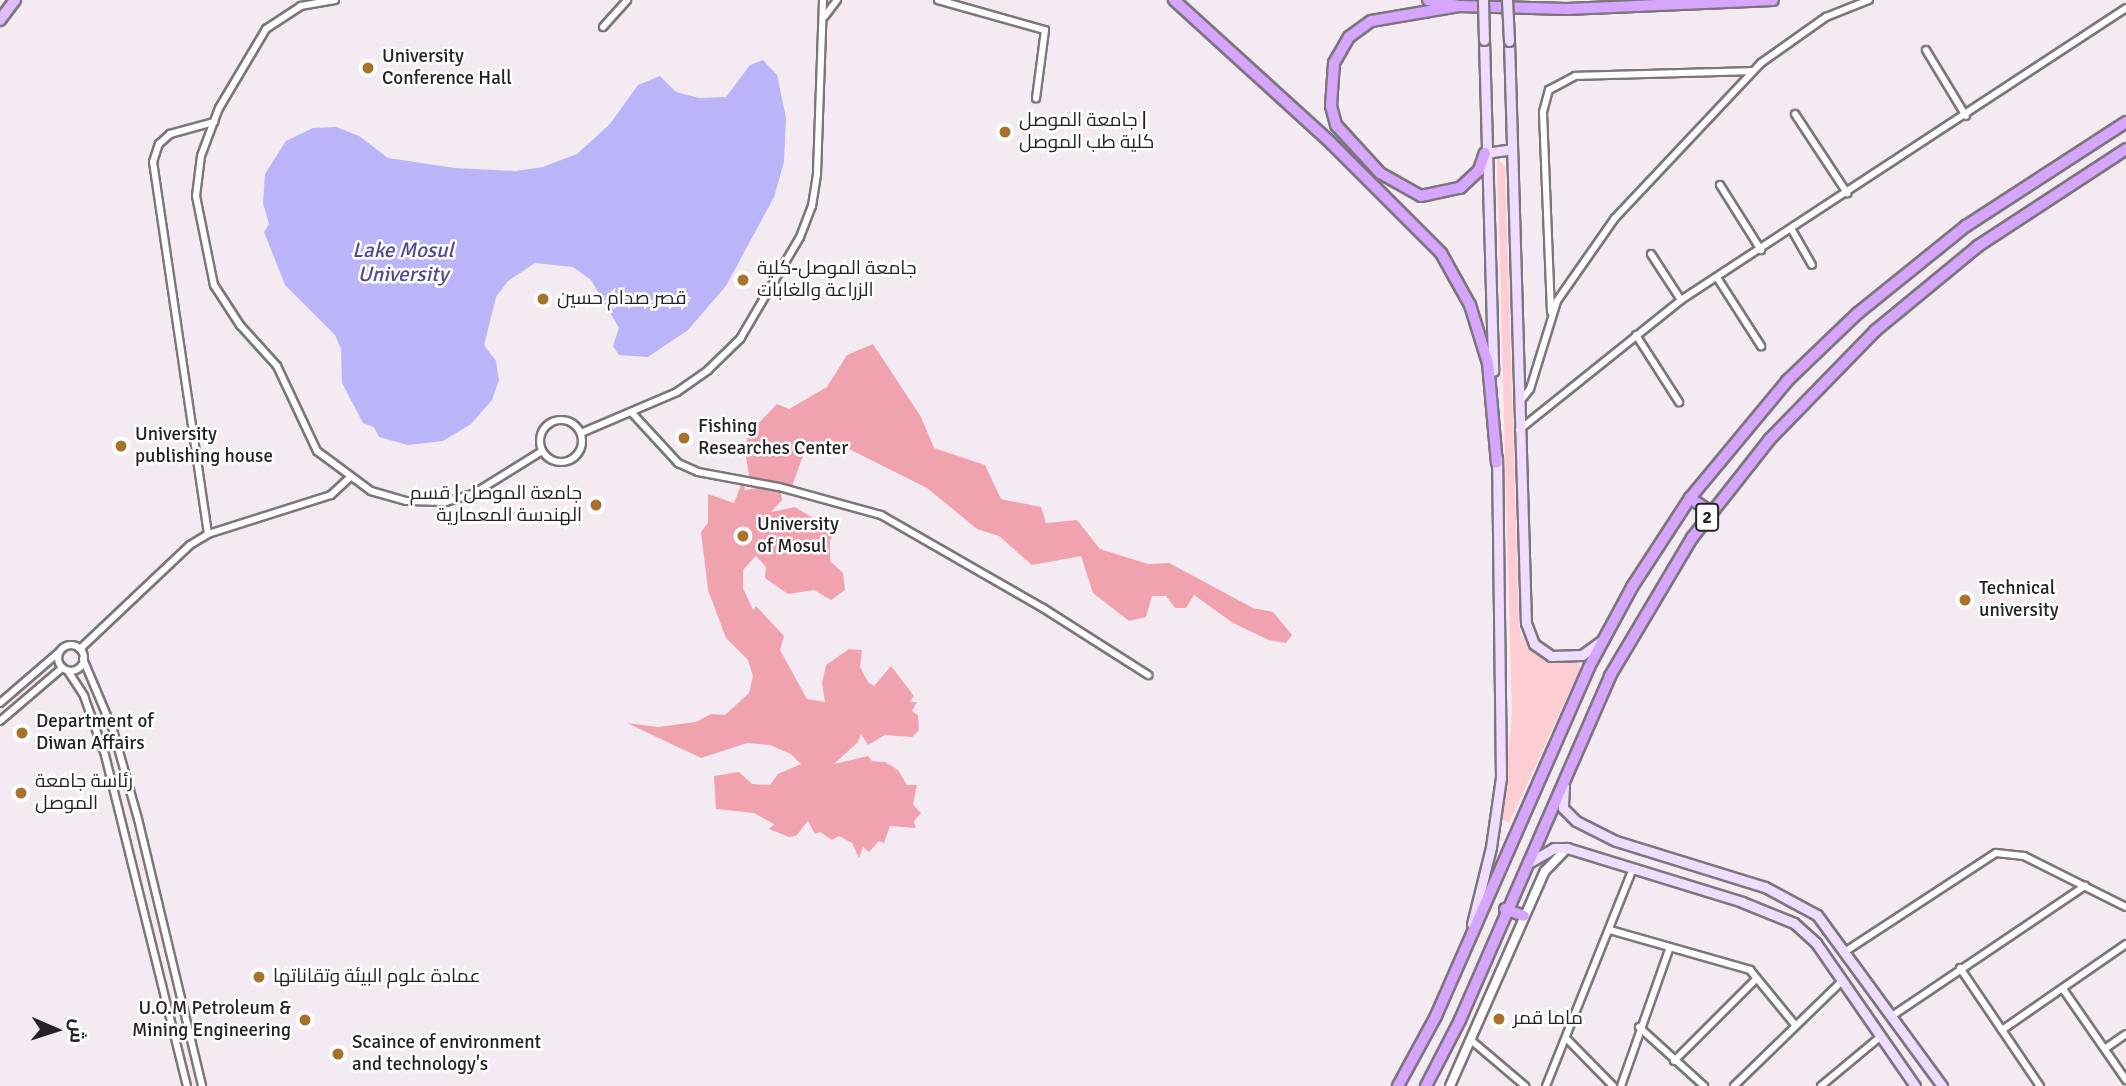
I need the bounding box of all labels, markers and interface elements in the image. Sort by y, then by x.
place label: University Conference Hall [382,46,512,90]
marker: University Conference Hall [360,60,376,76]
place label: جامعة الموصل | كلية طب الموصل [1019,110,1154,154]
marker: جامعة الموصل | كلية طب الموصل [997,124,1013,140]
water label: Lake Mosul University [352,237,454,287]
place label: جامعة الموصل-كلية الزراعة والغابات [757,258,917,302]
marker: جامعة الموصل-كلية الزراعة والغابات [735,272,751,288]
place label: قصر صدام حسين [557,288,687,310]
marker: قصر صدام حسين [535,291,551,307]
place label: Fishing Researches Center [698,416,848,460]
place label: University publishing house [135,424,273,468]
marker: Fishing Researches Center [676,430,692,446]
marker: University publishing house [113,438,129,454]
place label: جامعة الموصل | قسم الهندسة المعمارية [410,483,582,527]
marker: جامعة الموصل | قسم الهندسة المعمارية [588,497,604,513]
road number: 2 [1695,503,1719,532]
place label: University of Mosul [757,514,839,558]
marker: University of Mosul [735,528,751,544]
place label: Technical university [1979,578,2059,622]
marker: Technical university [1957,592,1973,608]
place label: Department of Diwan Affairs [36,711,154,755]
marker: Department of Diwan Affairs [14,725,30,741]
place label: رئاسة جامعة الموصل [35,771,133,815]
marker: رئاسة جامعة الموصل [13,785,29,801]
place label: عمادة علوم البيئة وتقاناتها [273,966,481,988]
marker: عمادة علوم البيئة وتقاناتها [251,969,267,985]
north arrow [21,995,91,1065]
place label: U.O.M Petroleum & Mining Engineering [132,998,291,1042]
place label: ماما قمر [1513,1008,1583,1030]
marker: ماما قمر [1491,1011,1507,1027]
marker: U.O.M Petroleum & Mining Engineering [297,1012,313,1028]
text: ش [64,1018,90,1044]
place label: Scaince of environment and technology's [352,1032,541,1076]
marker: Scaince of environment and technology's [330,1046,346,1062]

